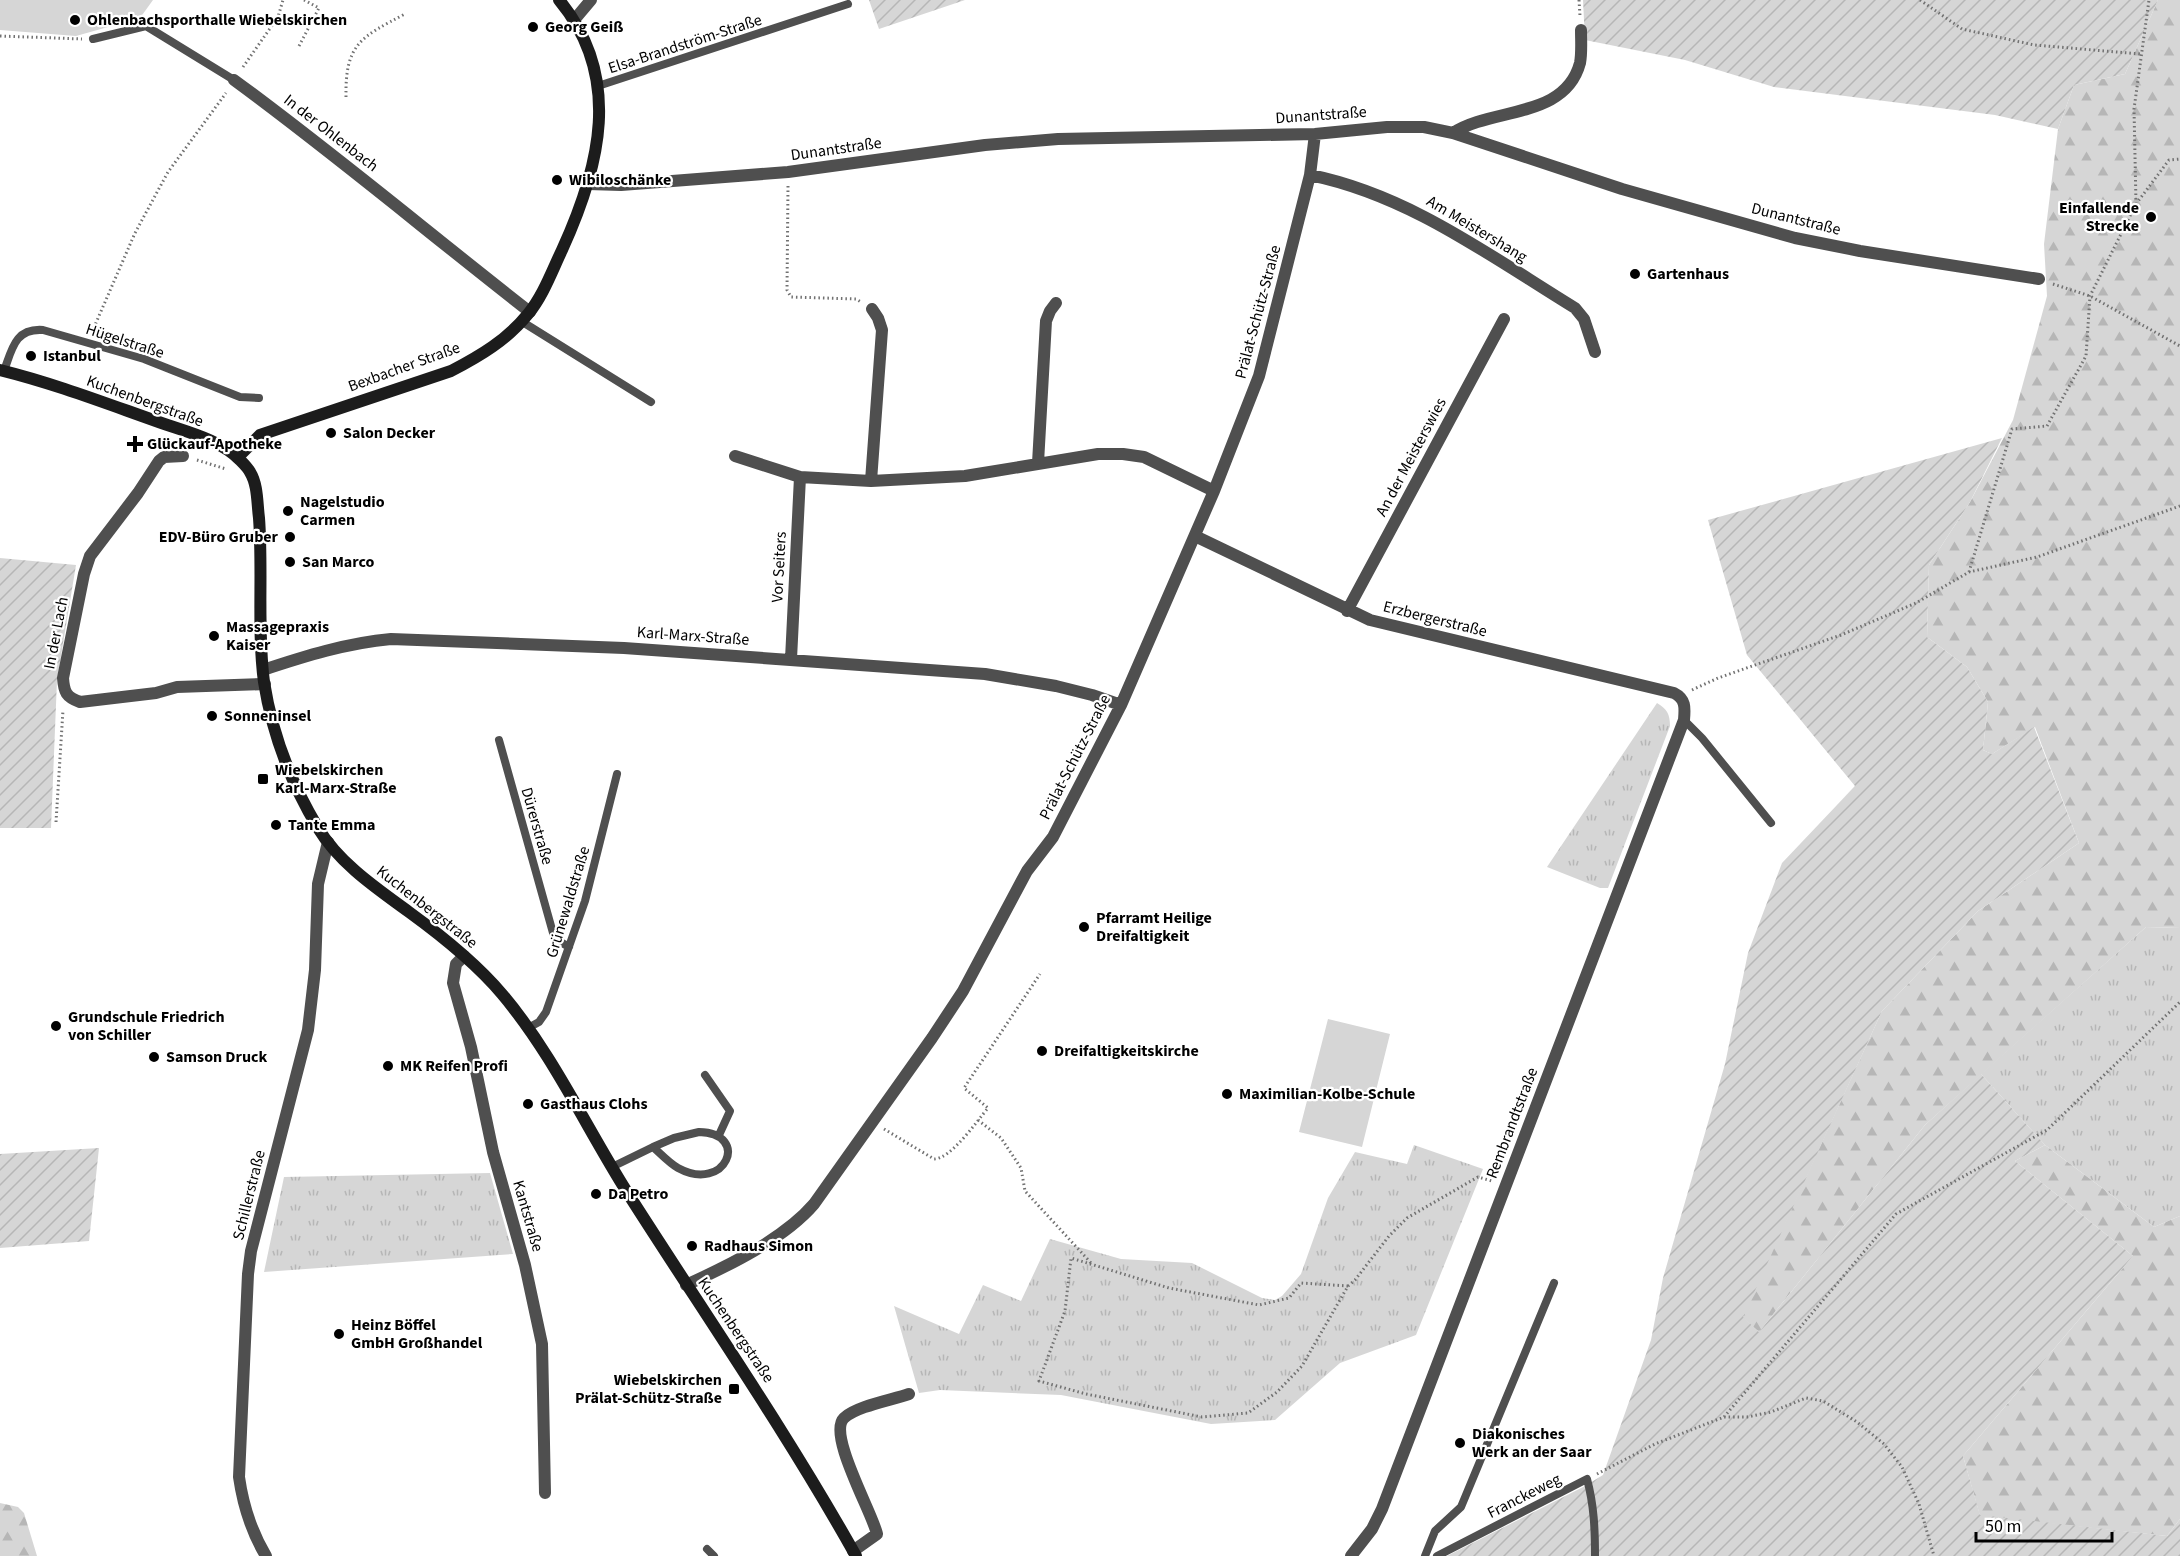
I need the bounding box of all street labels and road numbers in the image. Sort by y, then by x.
street label: Elsa-Brandström-Straße [605,9,765,79]
street label: In der Ohlenbach [279,89,383,177]
street label: Dunantstraße [1275,101,1367,129]
street label: Dunantstraße [789,132,883,166]
street label: Am Meistershang [1422,190,1532,268]
street label: Dunantstraße [1749,197,1843,241]
street label: Prälat-Schütz-Straße [1230,243,1286,381]
street label: Hügelstraße [83,318,167,364]
street label: Bexbacher Straße [345,337,463,397]
street label: Kuchenbergstraße [84,370,207,432]
street label: An der Meisterswies [1370,394,1452,520]
street label: Vor Seiters [766,531,792,603]
street label: In der Lach [38,595,74,671]
street label: Erzbergerstraße [1381,595,1489,643]
street label: Karl-Marx-Straße [636,621,750,651]
street label: Prälat-Schütz-Straße [1034,691,1116,823]
street label: Dürerstraße [515,785,559,867]
street label: Grünewaldstraße [541,844,595,960]
street label: Kuchenbergstraße [372,861,482,954]
street label: Rembrandtstraße [1481,1064,1543,1182]
street label: Schillerstraße [227,1148,271,1242]
street label: Kantstraße [507,1178,549,1254]
street label: Kuchenbergstraße [693,1273,780,1387]
street label: Franckeweg [1483,1468,1565,1524]

